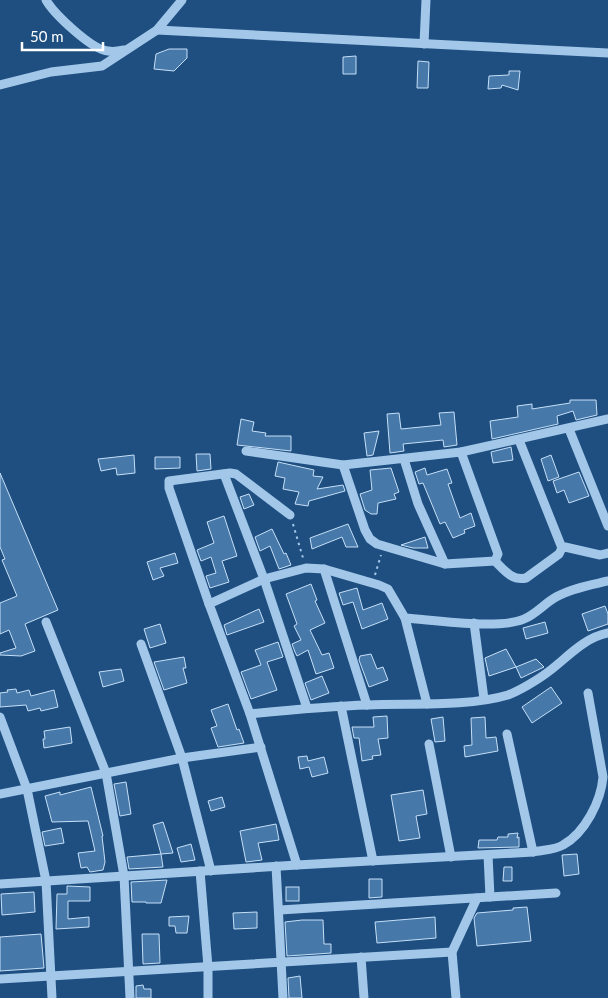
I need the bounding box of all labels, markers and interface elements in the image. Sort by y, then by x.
scale bar [22,20,104,52]
text: 50 m [30,27,64,45]

